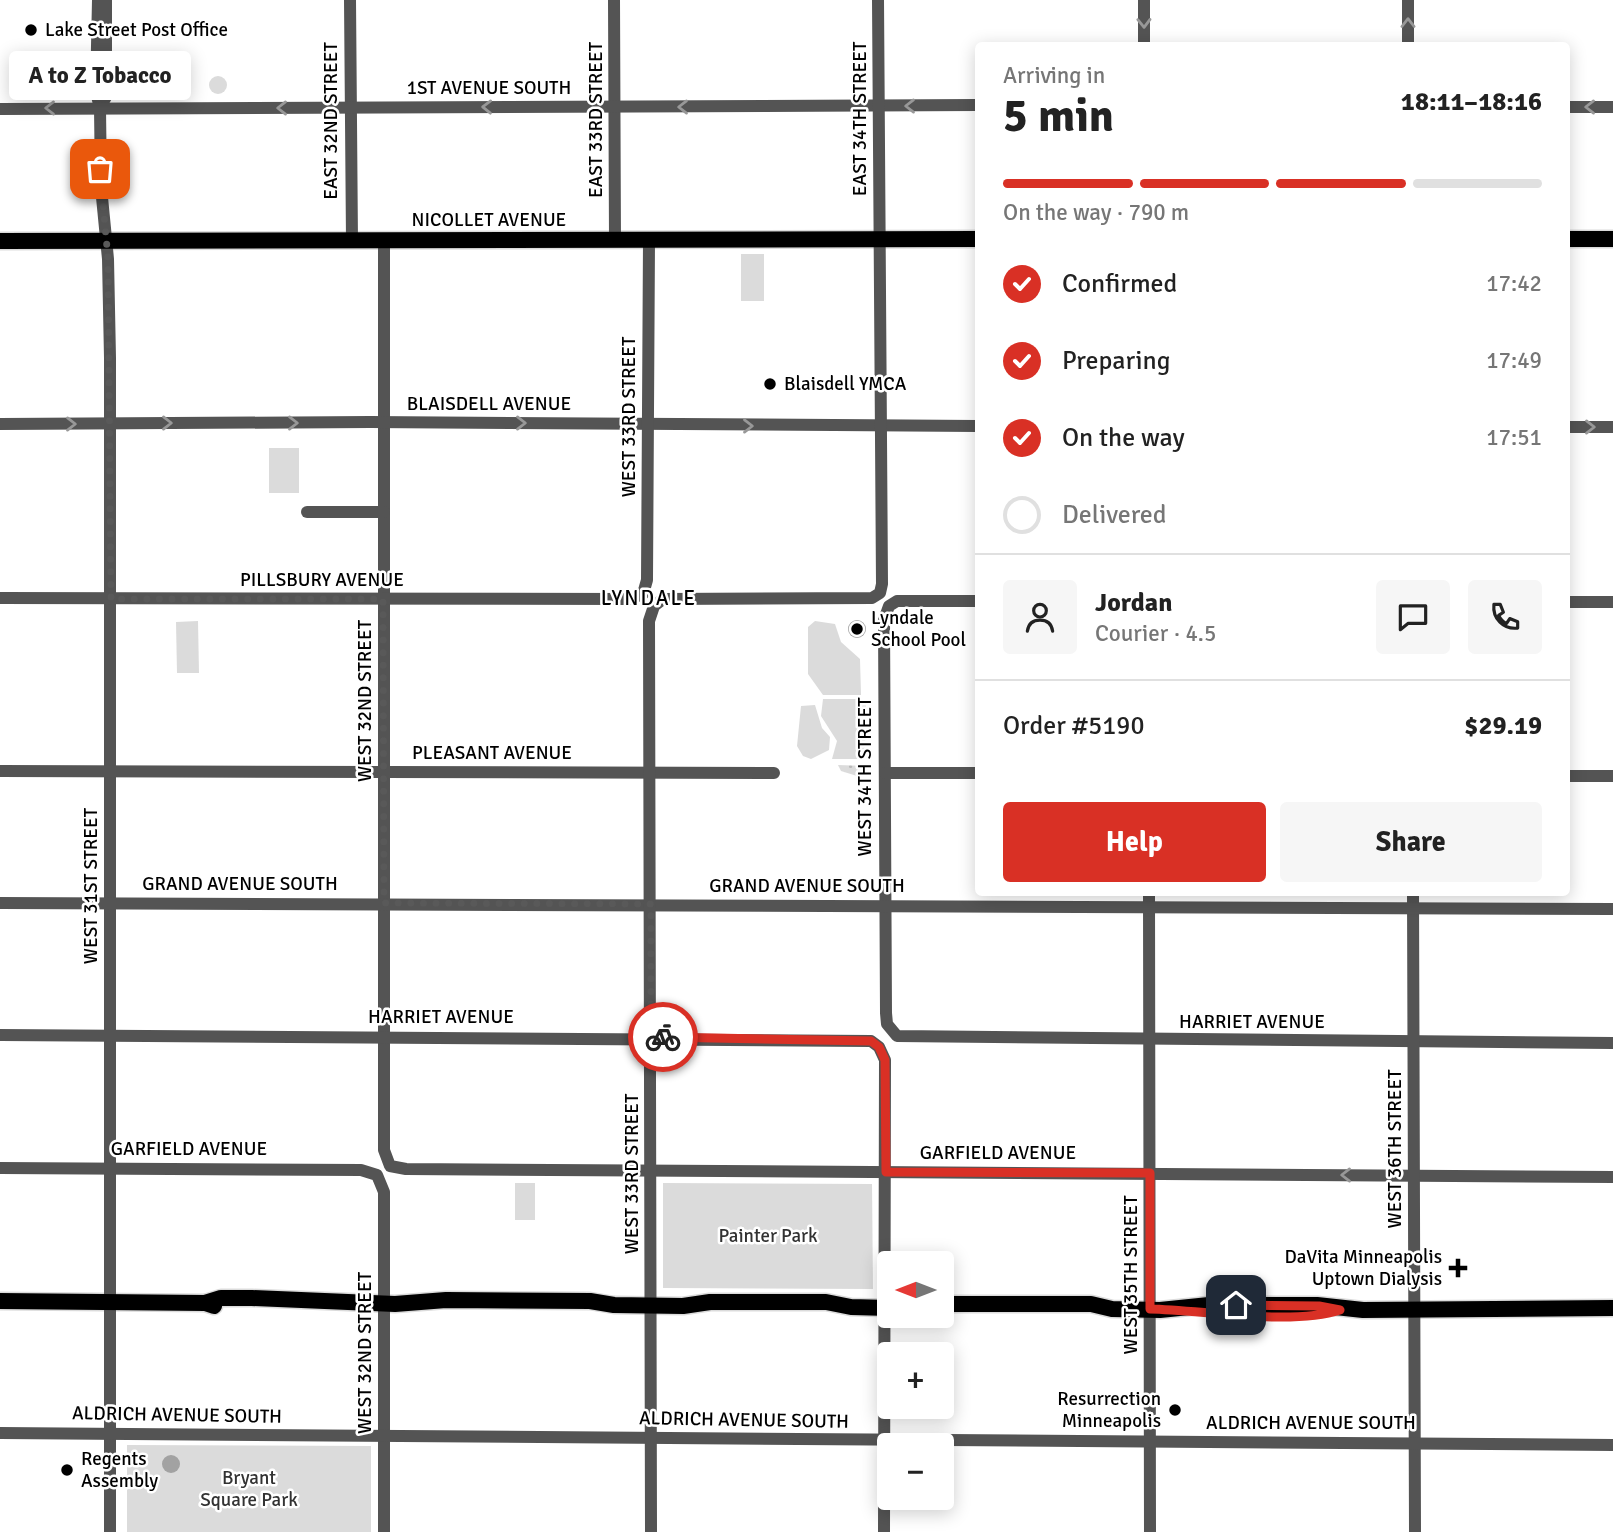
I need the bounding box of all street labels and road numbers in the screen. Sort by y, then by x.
street label: EAST 33RD STREET [584,41,608,198]
street label: EAST 34TH STREET [848,41,872,196]
street label: EAST 32ND STREET [319,42,343,200]
street label: 1ST AVENUE SOUTH [407,76,571,100]
street label: NICOLLET AVENUE [412,208,566,232]
street label: WEST 33RD STREET [617,336,641,497]
street label: BLAISDELL AVENUE [407,392,571,416]
street label: PILLSBURY AVENUE [240,568,404,592]
street label: WEST 32ND STREET [353,619,377,782]
street label: WEST 34TH STREET [853,697,877,857]
street label: PLEASANT AVENUE [412,741,572,765]
street label: WEST 31ST STREET [79,807,103,964]
street label: GRAND AVENUE SOUTH [142,872,338,896]
street label: GRAND AVENUE SOUTH [709,874,905,898]
street label: HARRIET AVENUE [368,1005,514,1029]
street label: HARRIET AVENUE [1179,1010,1325,1034]
street label: WEST 36TH STREET [1383,1069,1407,1229]
street label: WEST 33RD STREET [620,1093,644,1254]
street label: GARFIELD AVENUE [111,1137,267,1161]
street label: GARFIELD AVENUE [920,1141,1076,1165]
street label: WEST 35TH STREET [1119,1195,1143,1355]
street label: WEST 32ND STREET [353,1271,377,1434]
street label: ALDRICH AVENUE SOUTH [72,1401,282,1429]
street label: ALDRICH AVENUE SOUTH [639,1406,849,1434]
street label: ALDRICH AVENUE SOUTH [1206,1411,1416,1435]

